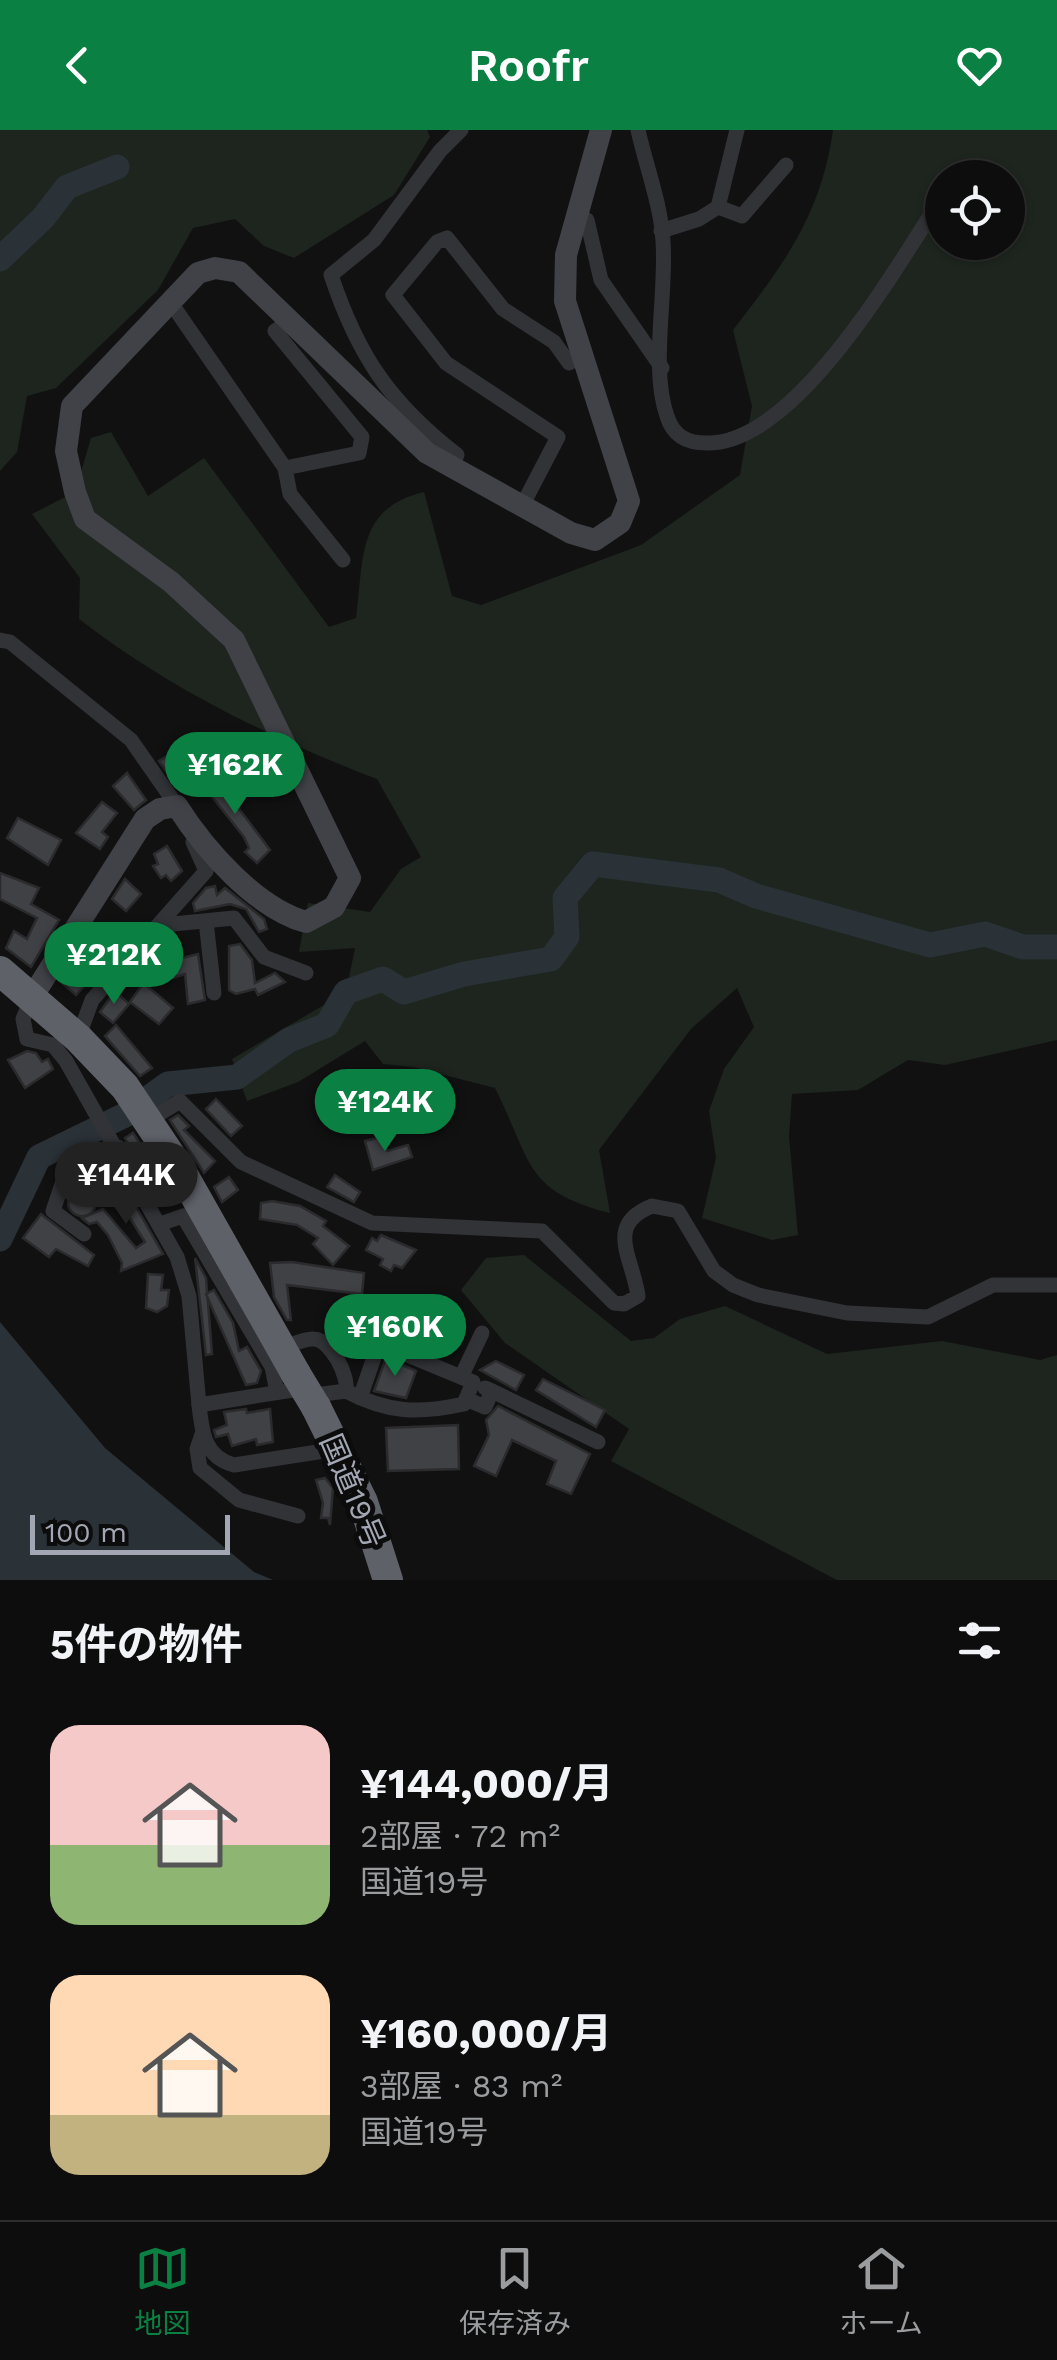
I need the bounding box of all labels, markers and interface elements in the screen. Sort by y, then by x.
icon: back [50,38,105,93]
icon: heart [952,38,1007,93]
text: Roofr [468,39,589,92]
map controls [925,160,1025,260]
button: locate [925,160,1025,260]
pin: ¥162K [165,732,305,817]
text: ¥162K [187,745,283,783]
pin: ¥212K [44,922,184,1007]
text: ¥212K [66,935,162,973]
pin: ¥124K [315,1069,455,1154]
text: ¥124K [337,1082,433,1120]
pin: ¥144K [56,1142,196,1227]
text: ¥144K [77,1155,175,1193]
pin: ¥160K [325,1294,465,1379]
text: ¥160K [346,1307,444,1345]
street label: 国道19号 [313,1429,393,1553]
scale bar [30,1510,230,1554]
text: 100 m [45,1516,127,1549]
icon: filters [952,1613,1007,1668]
text: 5件の物件 [50,1620,243,1669]
text: ¥144,000/月 [360,1759,614,1808]
icon: home [130,1765,250,1885]
text: 2部屋 · 72 m² [360,1817,560,1855]
text: 国道19号 [360,1863,488,1901]
text: ¥160,000/月 [360,2009,612,2058]
icon: home [130,2015,250,2135]
text: 3部屋 · 83 m² [360,2067,563,2105]
text: 国道19号 [360,2113,488,2151]
tab: 地図 [134,2241,190,2341]
tab: 保存済み [459,2241,571,2341]
tab: ホーム [840,2241,923,2341]

